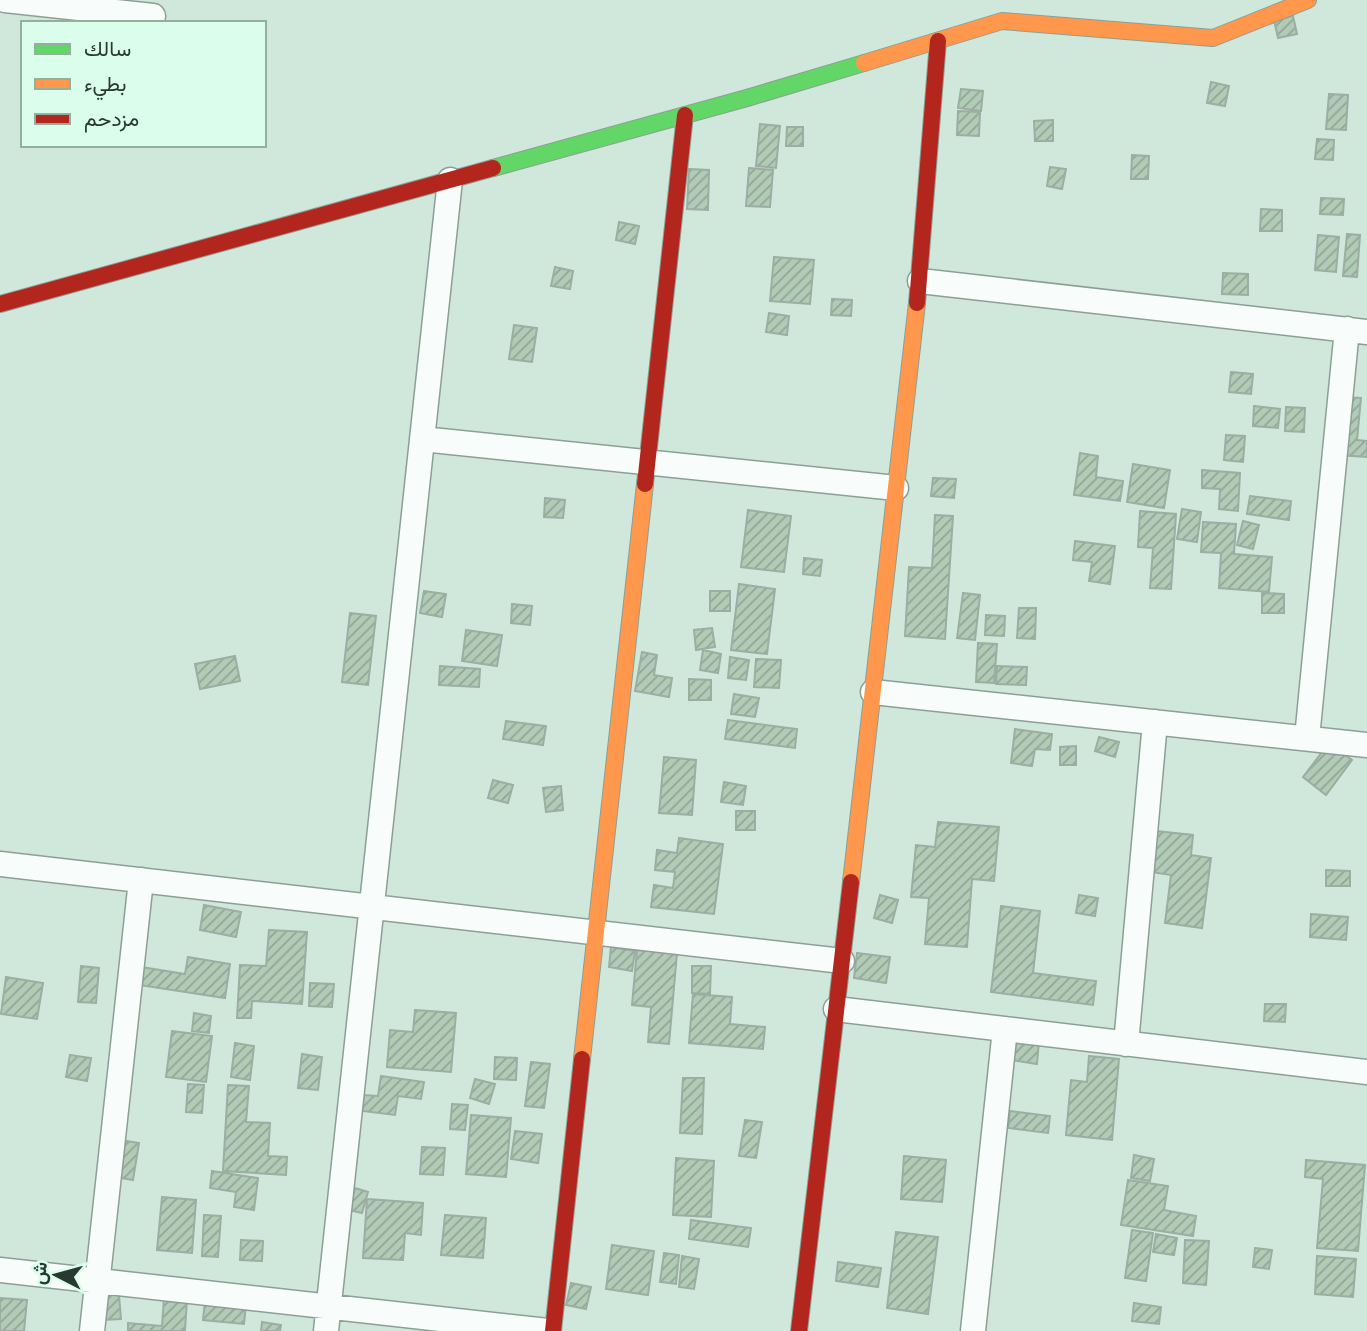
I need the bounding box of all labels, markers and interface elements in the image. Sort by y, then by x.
legend [21,21,266,147]
text: سالك [84,35,131,62]
text: بطيء [84,70,127,101]
text: مزدحم [84,105,139,133]
north arrow [21,1240,91,1310]
text: ش [26,1260,52,1286]

